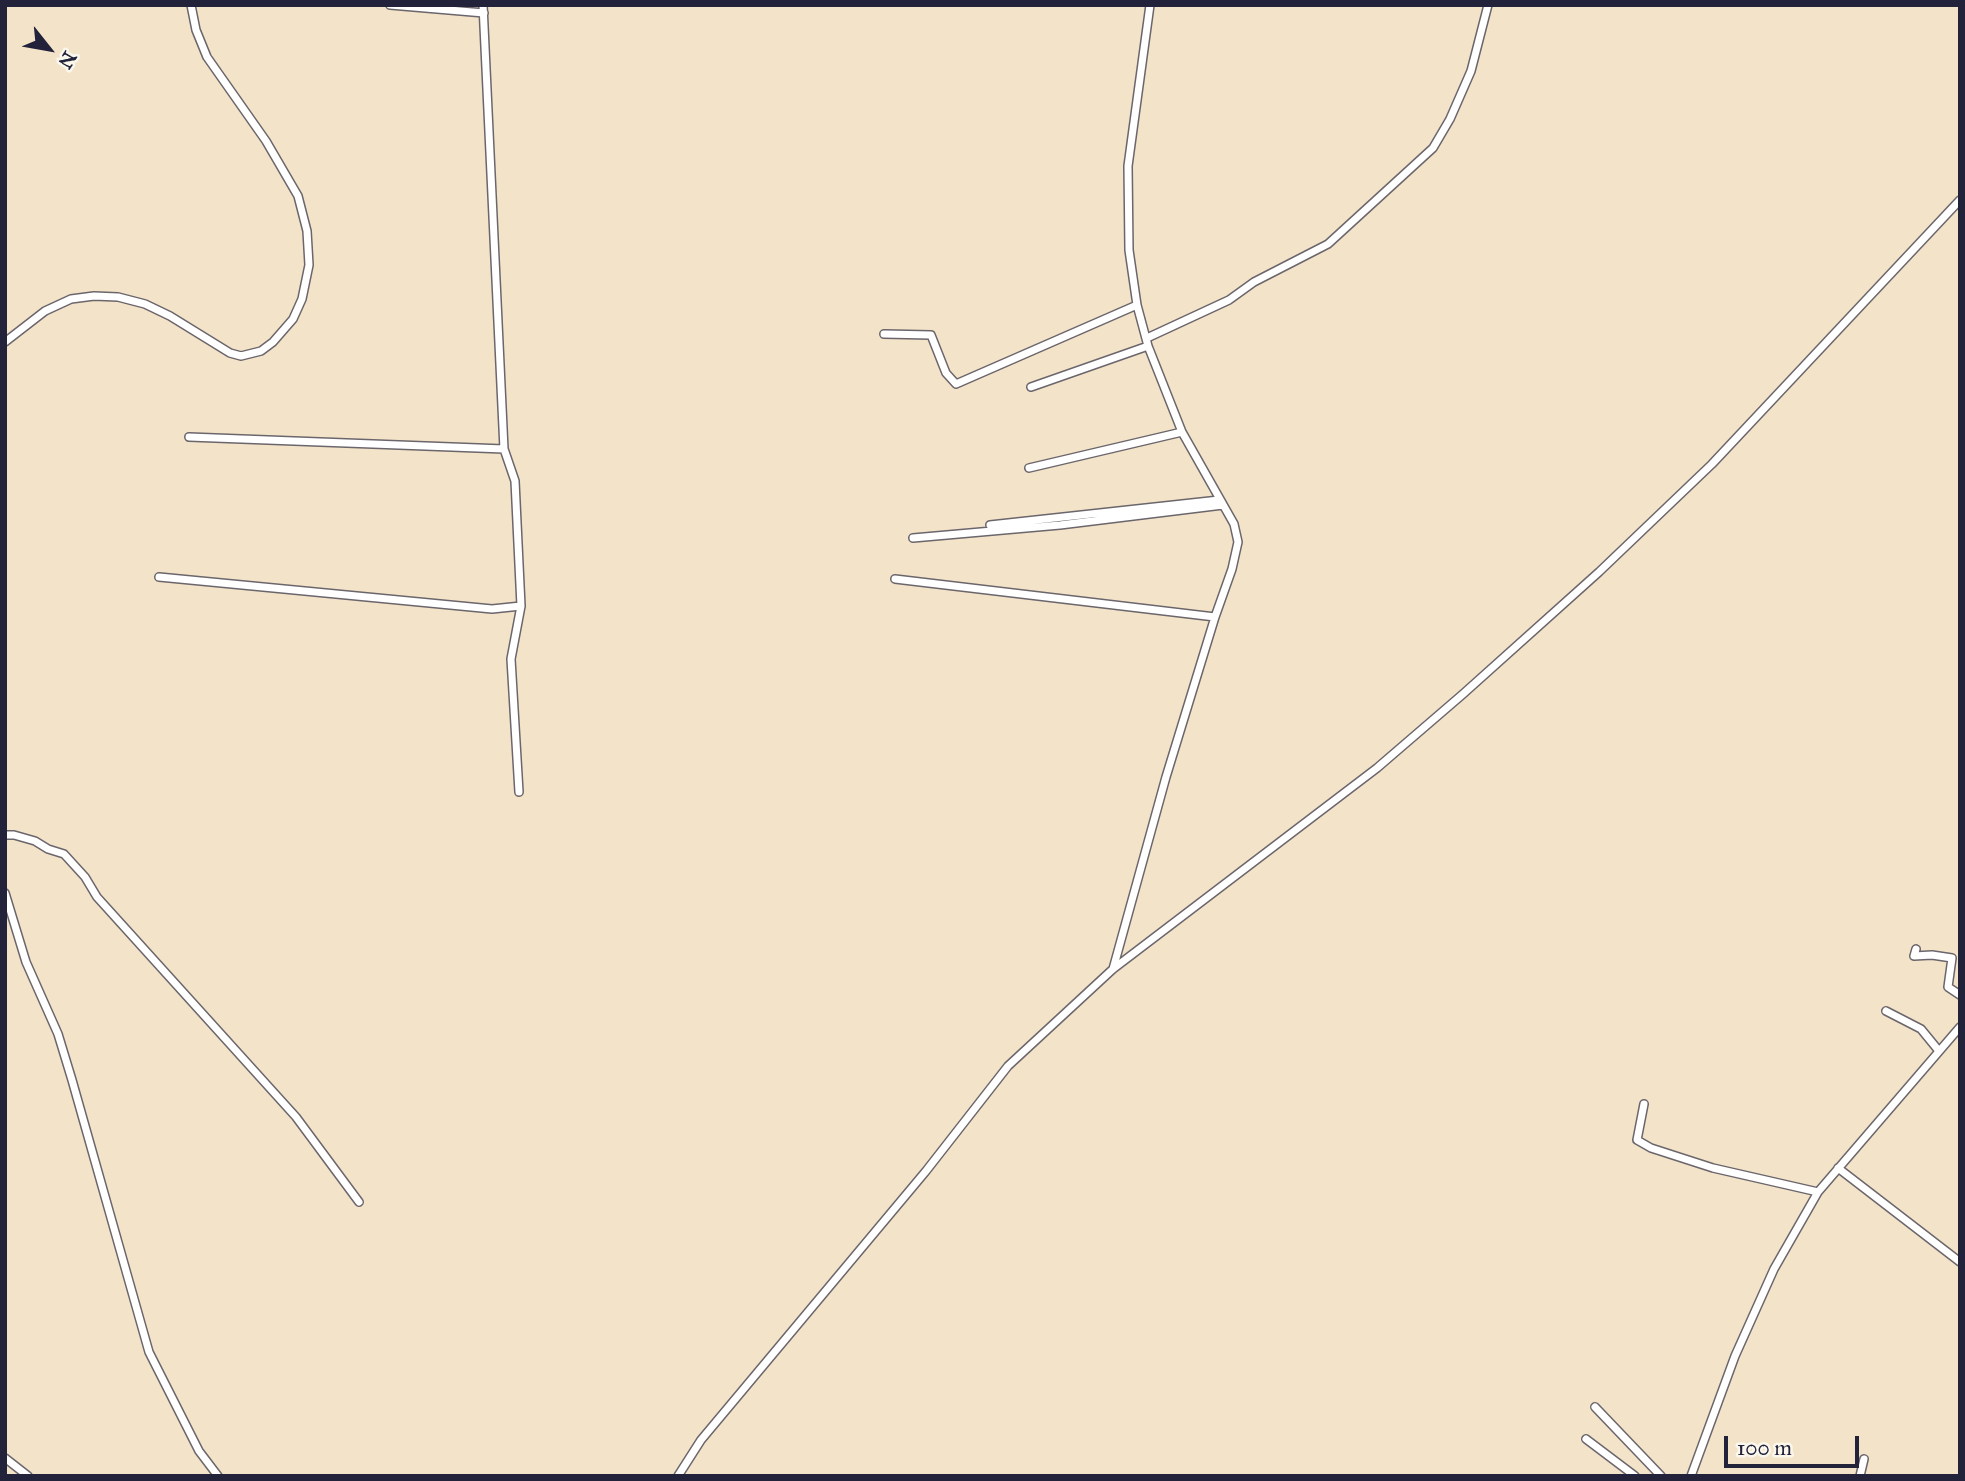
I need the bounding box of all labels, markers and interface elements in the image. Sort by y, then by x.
north arrow [14,14,84,84]
text: N [53,47,81,73]
scale bar [1727,1422,1862,1466]
text: 100 m [1737,1435,1792,1461]

